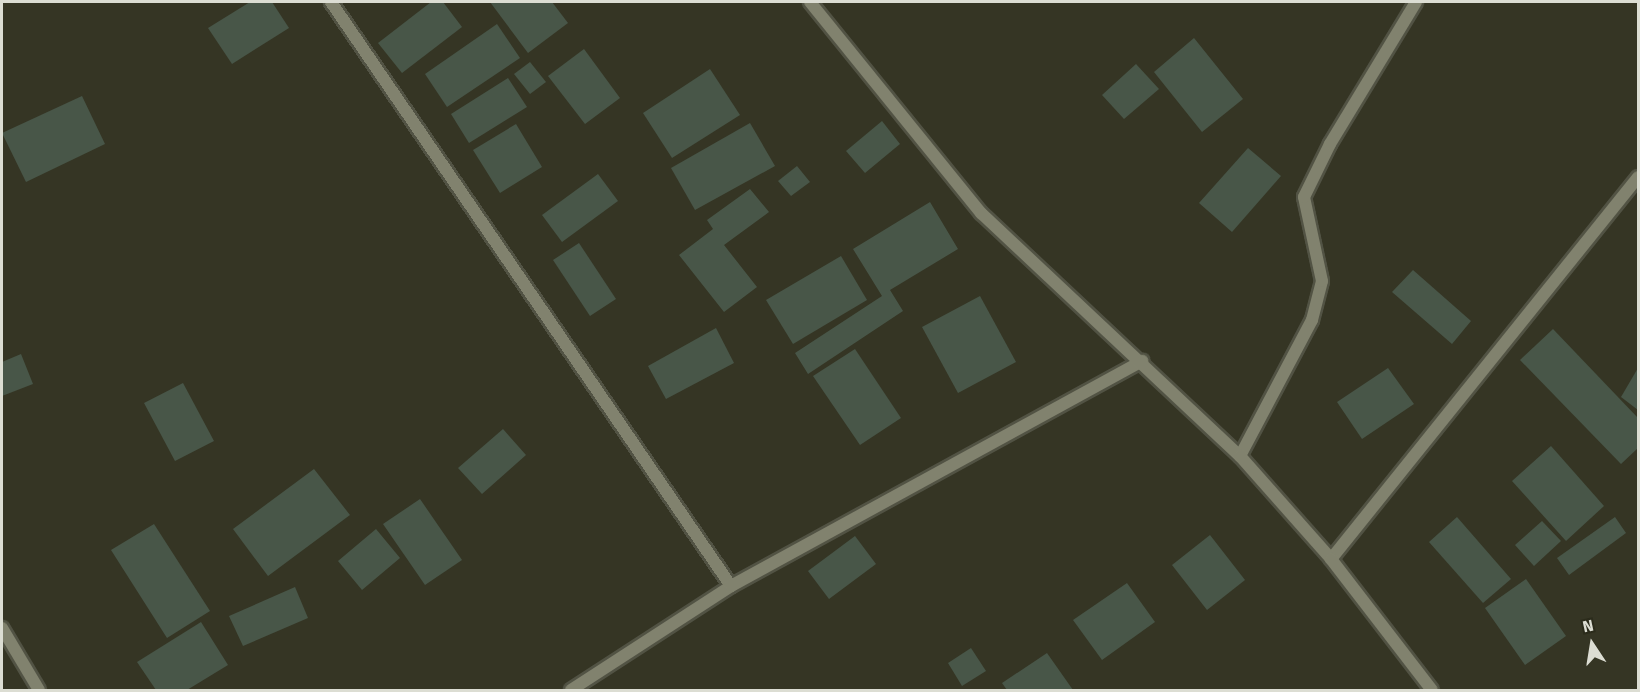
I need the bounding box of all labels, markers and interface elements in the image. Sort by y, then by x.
north arrow [1562,614,1622,674]
text: N [1581,616,1595,636]

